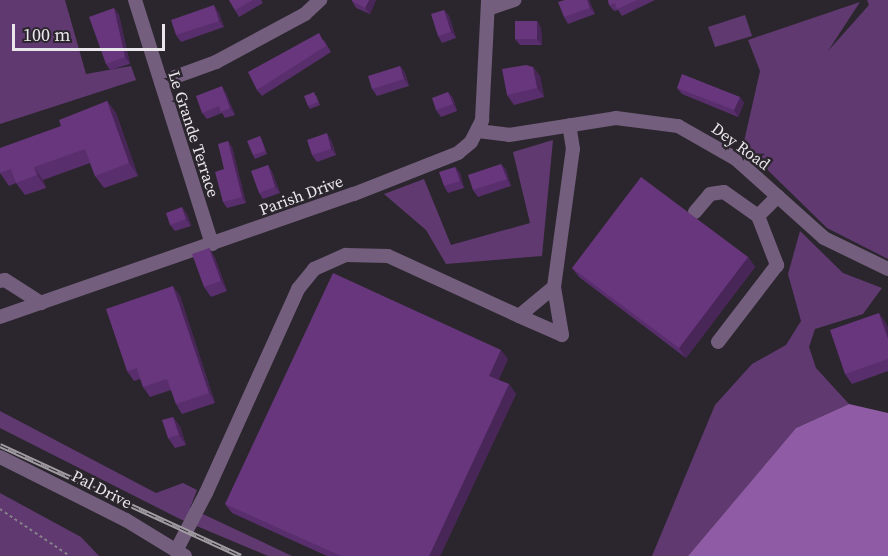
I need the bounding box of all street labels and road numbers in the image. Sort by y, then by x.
street label: Le Grande Terrace [165,68,223,200]
street label: Dey Road [708,118,774,174]
street label: Parish Drive [256,171,346,219]
street label: Pal Drive [69,466,135,512]

